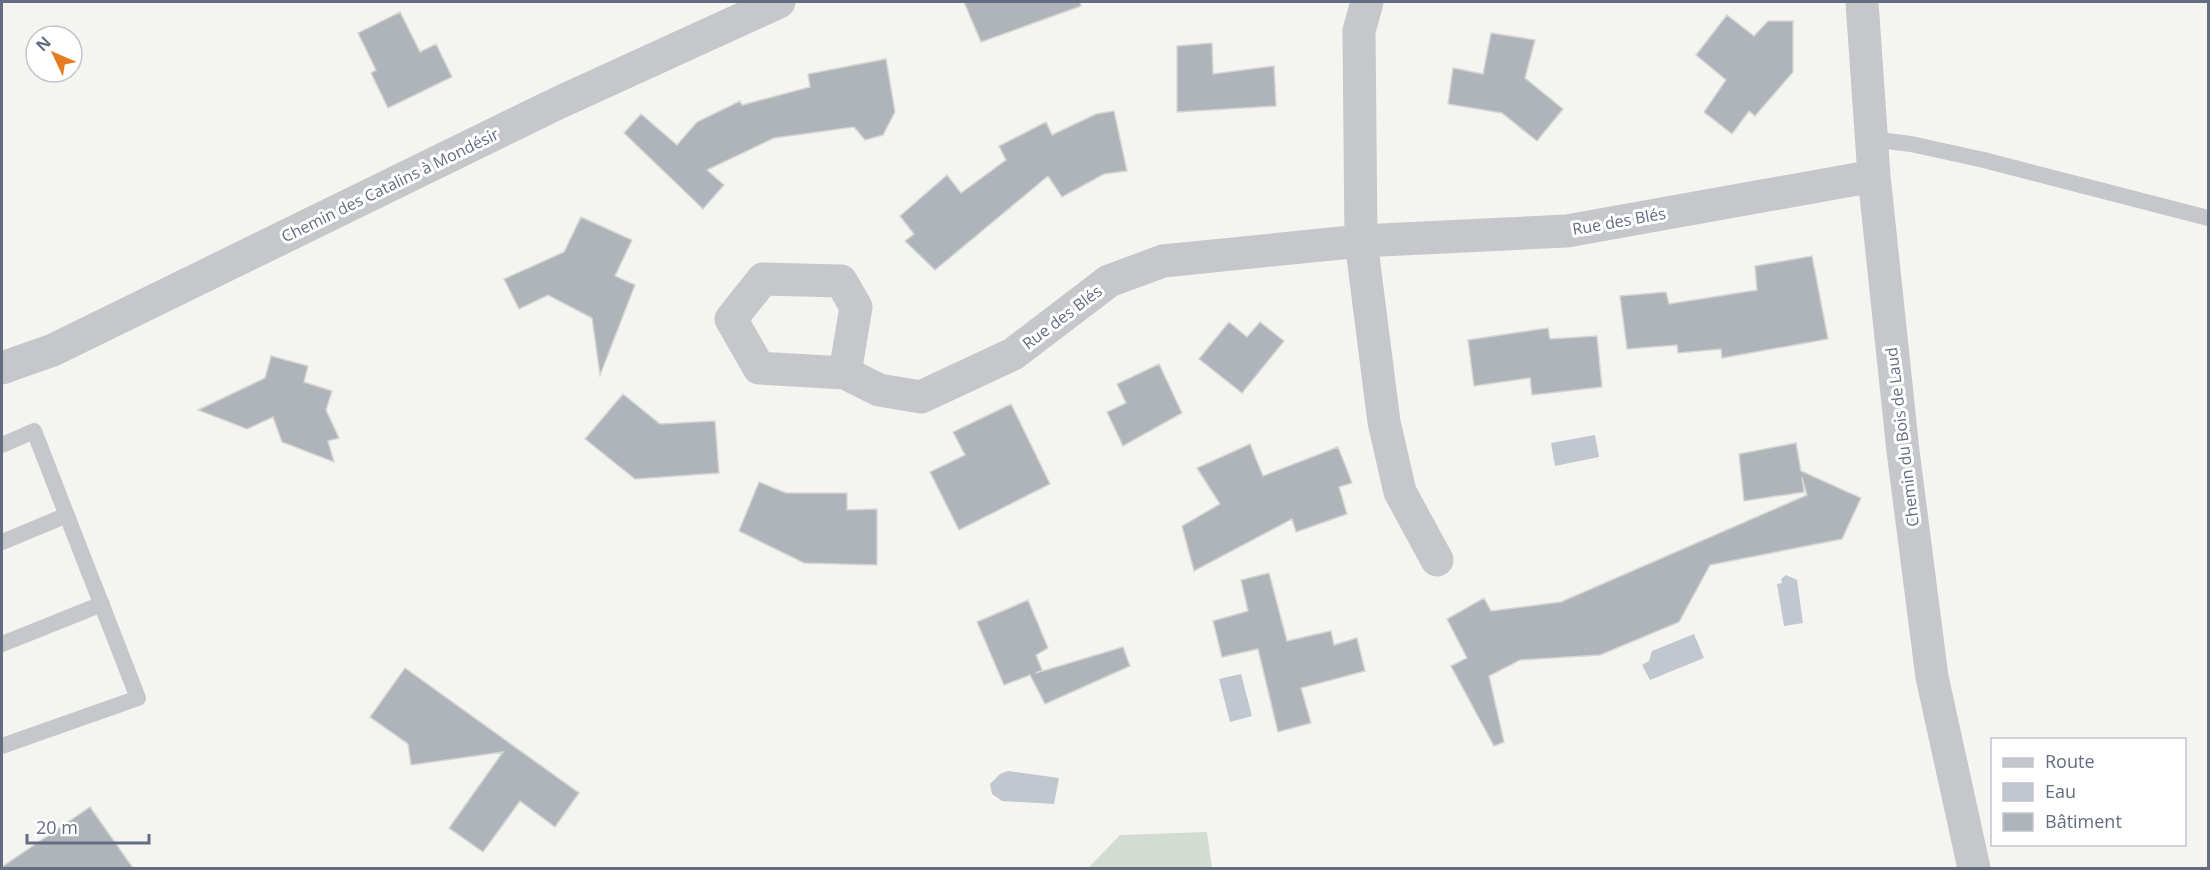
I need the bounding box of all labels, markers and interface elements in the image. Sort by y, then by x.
north arrow [24,24,84,84]
text: N [31,31,56,56]
street label: Chemin des Catalins à Mondésir [278,122,503,247]
street label: Rue des Blés [1571,202,1667,240]
street label: Rue des Blés [1018,280,1106,354]
street label: Chemin du Bois de Laud [1880,346,1924,528]
legend [1991,738,2186,846]
text: Route [2045,749,2095,773]
text: Eau [2045,779,2076,803]
scale bar [27,807,148,845]
text: Bâtiment [2045,809,2122,833]
text: 20 m [36,815,78,839]

